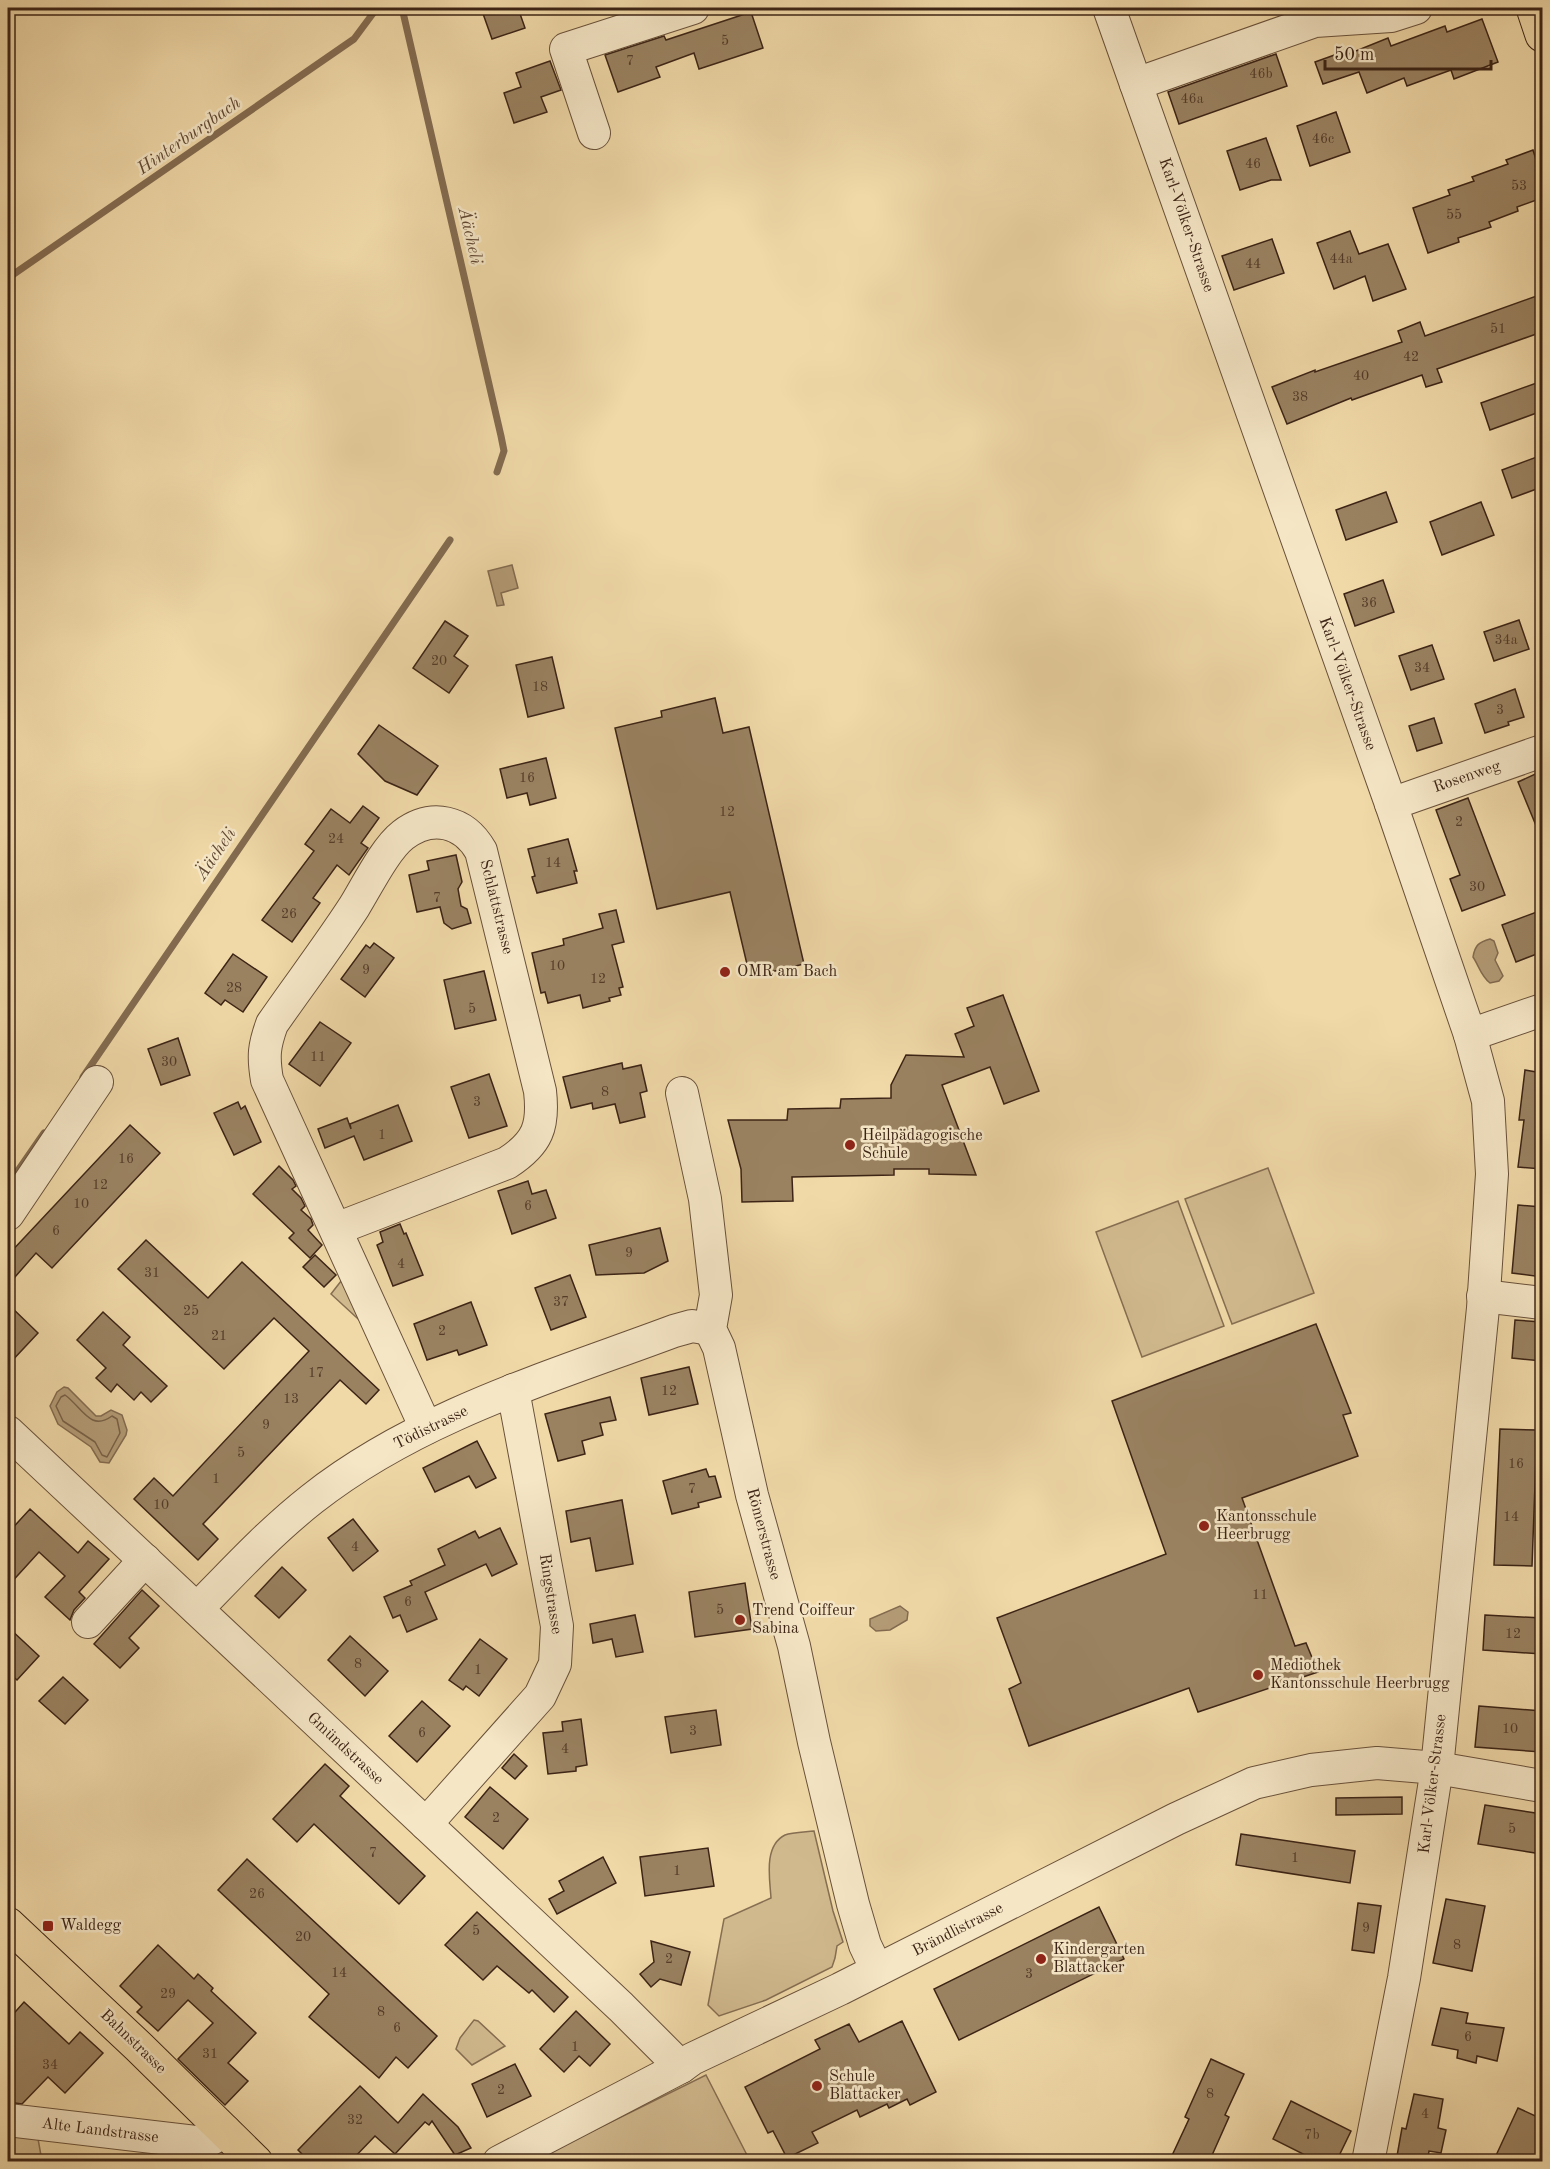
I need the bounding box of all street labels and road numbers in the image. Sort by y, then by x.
street label: Karl-Völker-Strasse [1156,156,1216,294]
street label: Karl-Völker-Strasse [1315,615,1379,753]
street label: Rosenweg [1431,758,1503,796]
street label: Schlattstrasse [476,858,516,956]
street label: Tödistrasse [391,1403,471,1453]
street label: Römerstrasse [743,1486,783,1582]
street label: Ringstrasse [536,1553,564,1635]
street label: Gmündstrasse [304,1710,386,1788]
street label: Karl-Völker-Strasse [1416,1713,1450,1855]
street label: Brändlistrasse [910,1900,1006,1960]
street label: Bahnstrasse [97,2007,169,2077]
street label: Alte Landstrasse [41,2116,159,2146]

